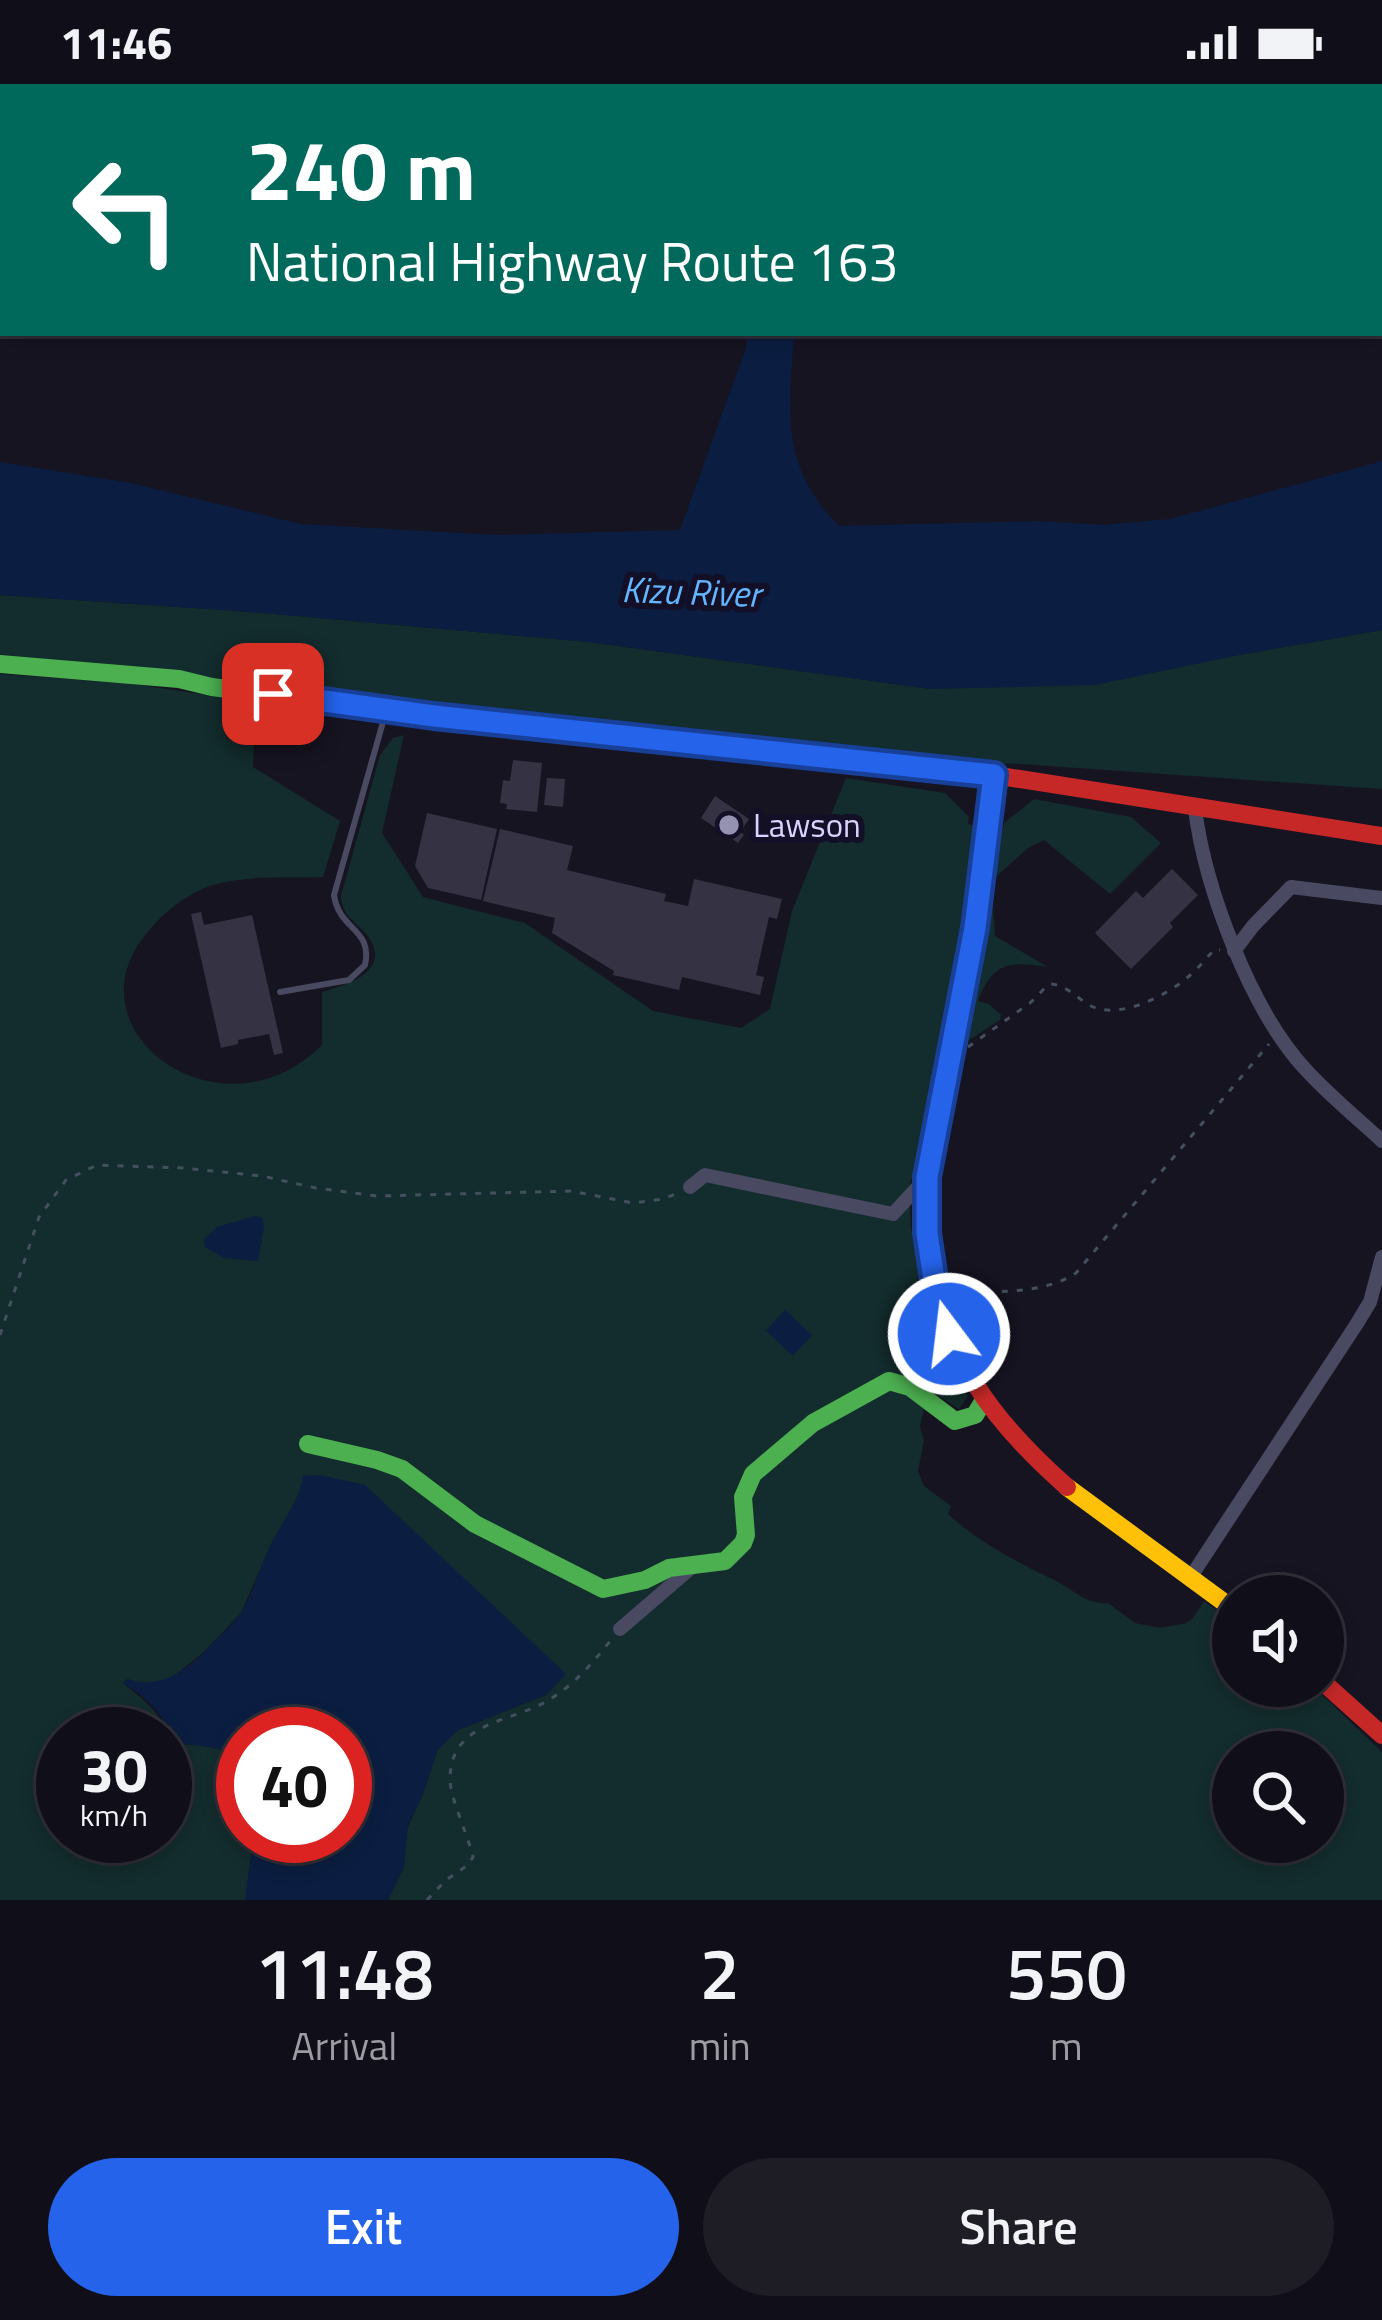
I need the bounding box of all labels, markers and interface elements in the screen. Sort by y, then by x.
text: 11:46 [60,8,172,76]
text: 240 m [246,105,476,233]
icon: left [48,132,204,288]
text: National Highway Route 163 [246,220,898,302]
water label: Kizu River [621,561,766,621]
pin [222,643,324,745]
icon: arrive [240,661,306,727]
place label: Lawson [753,800,861,850]
marker: Lawson [716,812,742,838]
position arrow [886,1271,1012,1397]
map controls [1212,1575,1344,1863]
button: sound [1212,1575,1344,1707]
speed limit sign: 40 [216,1707,372,1863]
text: 30 [80,1724,148,1815]
button: search [1212,1731,1344,1863]
text: km/h [80,1792,148,1838]
text: 11:48 [255,1917,434,2027]
text: 2 [700,1917,740,2027]
text: 550 [1006,1917,1127,2027]
text: Arrival [291,2016,397,2075]
text: min [689,2016,751,2075]
text: m [1050,2016,1083,2075]
button: Exit [48,2158,679,2296]
button: Share [703,2158,1334,2296]

